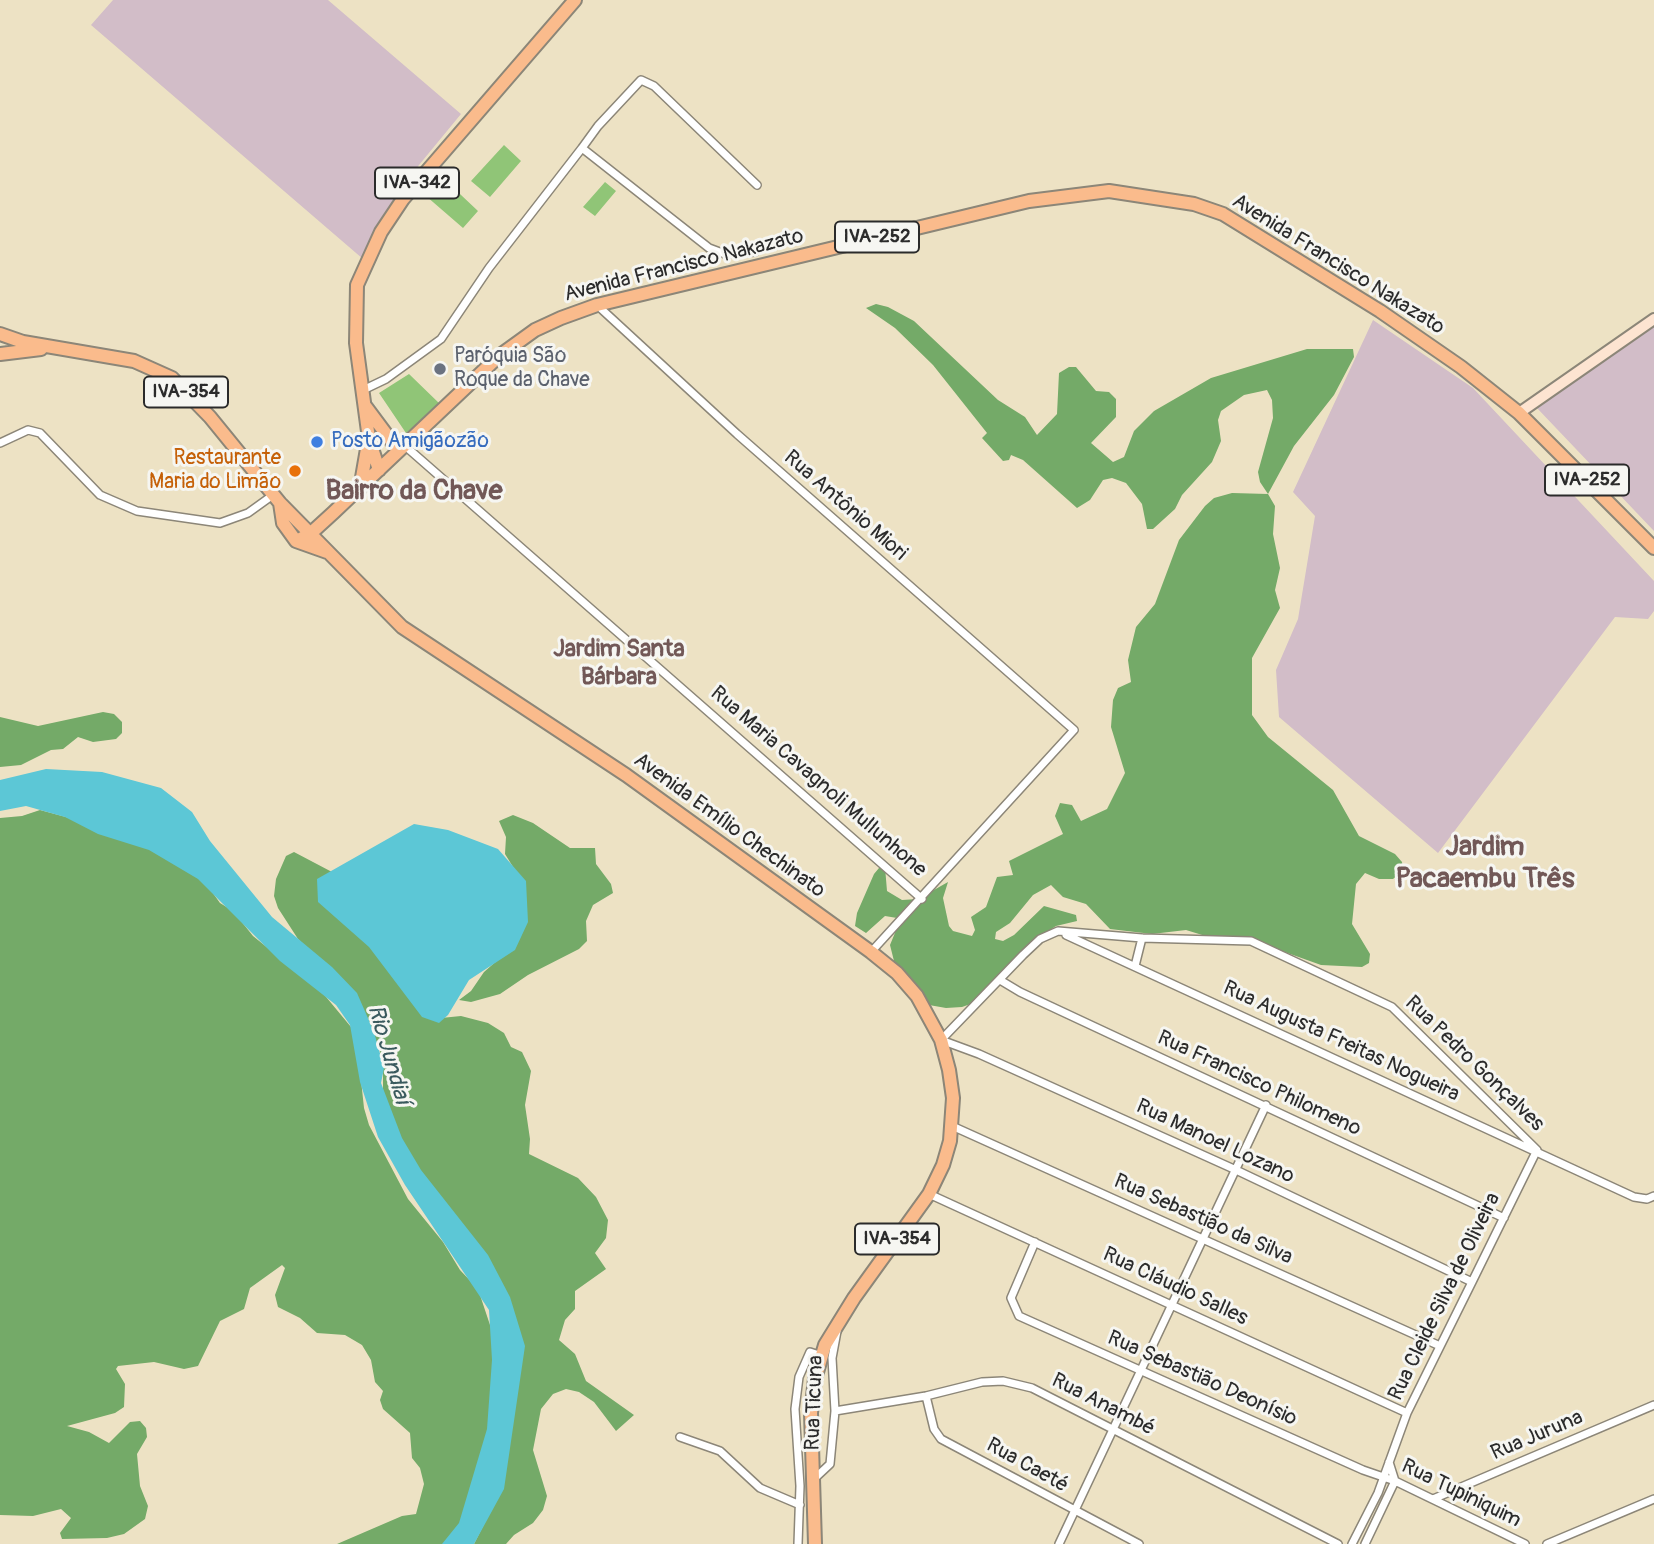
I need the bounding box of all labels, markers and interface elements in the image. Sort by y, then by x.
road number: IVA-342 [375,168,459,198]
street label: Avenida Francisco Nakazato [1227,189,1449,341]
road number: IVA-252 [835,221,919,252]
street label: Avenida Francisco Nakazato [562,224,806,308]
place label: Paróquia São Roque da Chave [454,344,590,394]
marker: Paróquia São Roque da Chave [432,361,448,377]
road number: IVA-354 [144,376,228,408]
place label: Posto Amigãozão [331,429,489,455]
marker: Posto Amigãozão [309,434,325,450]
place label: Restaurante Maria do Limão [149,446,281,496]
street label: Rua Antônio Miori [778,446,912,566]
marker: Restaurante Maria do Limão [287,463,303,479]
road number: IVA-252 [1545,464,1629,495]
district label: Bairro da Chave [325,475,503,509]
district label: Jardim Santa Bárbara [553,636,685,692]
street label: Rua Maria Cavagnoli Mullunhone [705,681,931,883]
street label: Avenida Emílio Chechinato [628,748,830,904]
district label: Jardim Pacaembu Três [1395,831,1575,897]
street label: Rua Augusta Freitas Nogueira [1219,976,1463,1108]
street label: Rua Pedro Gonçalves [1399,991,1549,1137]
water label: Rio Jundiaí [361,1002,415,1108]
street label: Rua Francisco Philomeno [1153,1026,1365,1142]
street label: Rua Manoel Lozano [1132,1094,1298,1190]
street label: Rua Sebastião da Silva [1110,1169,1296,1271]
street label: Rua Cleide Silva de Oliveira [1384,1189,1506,1405]
road number: IVA-354 [855,1224,939,1254]
street label: Rua Cláudio Salles [1099,1242,1251,1332]
street label: Rua Sebastião Deonísio [1103,1326,1301,1432]
street label: Rua Ticuna [801,1355,829,1451]
street label: Rua Anambé [1047,1368,1159,1442]
street label: Rua Juruna [1487,1405,1587,1467]
street label: Rua Caeté [982,1433,1072,1499]
street label: Rua Tupiniquim [1397,1454,1525,1534]

